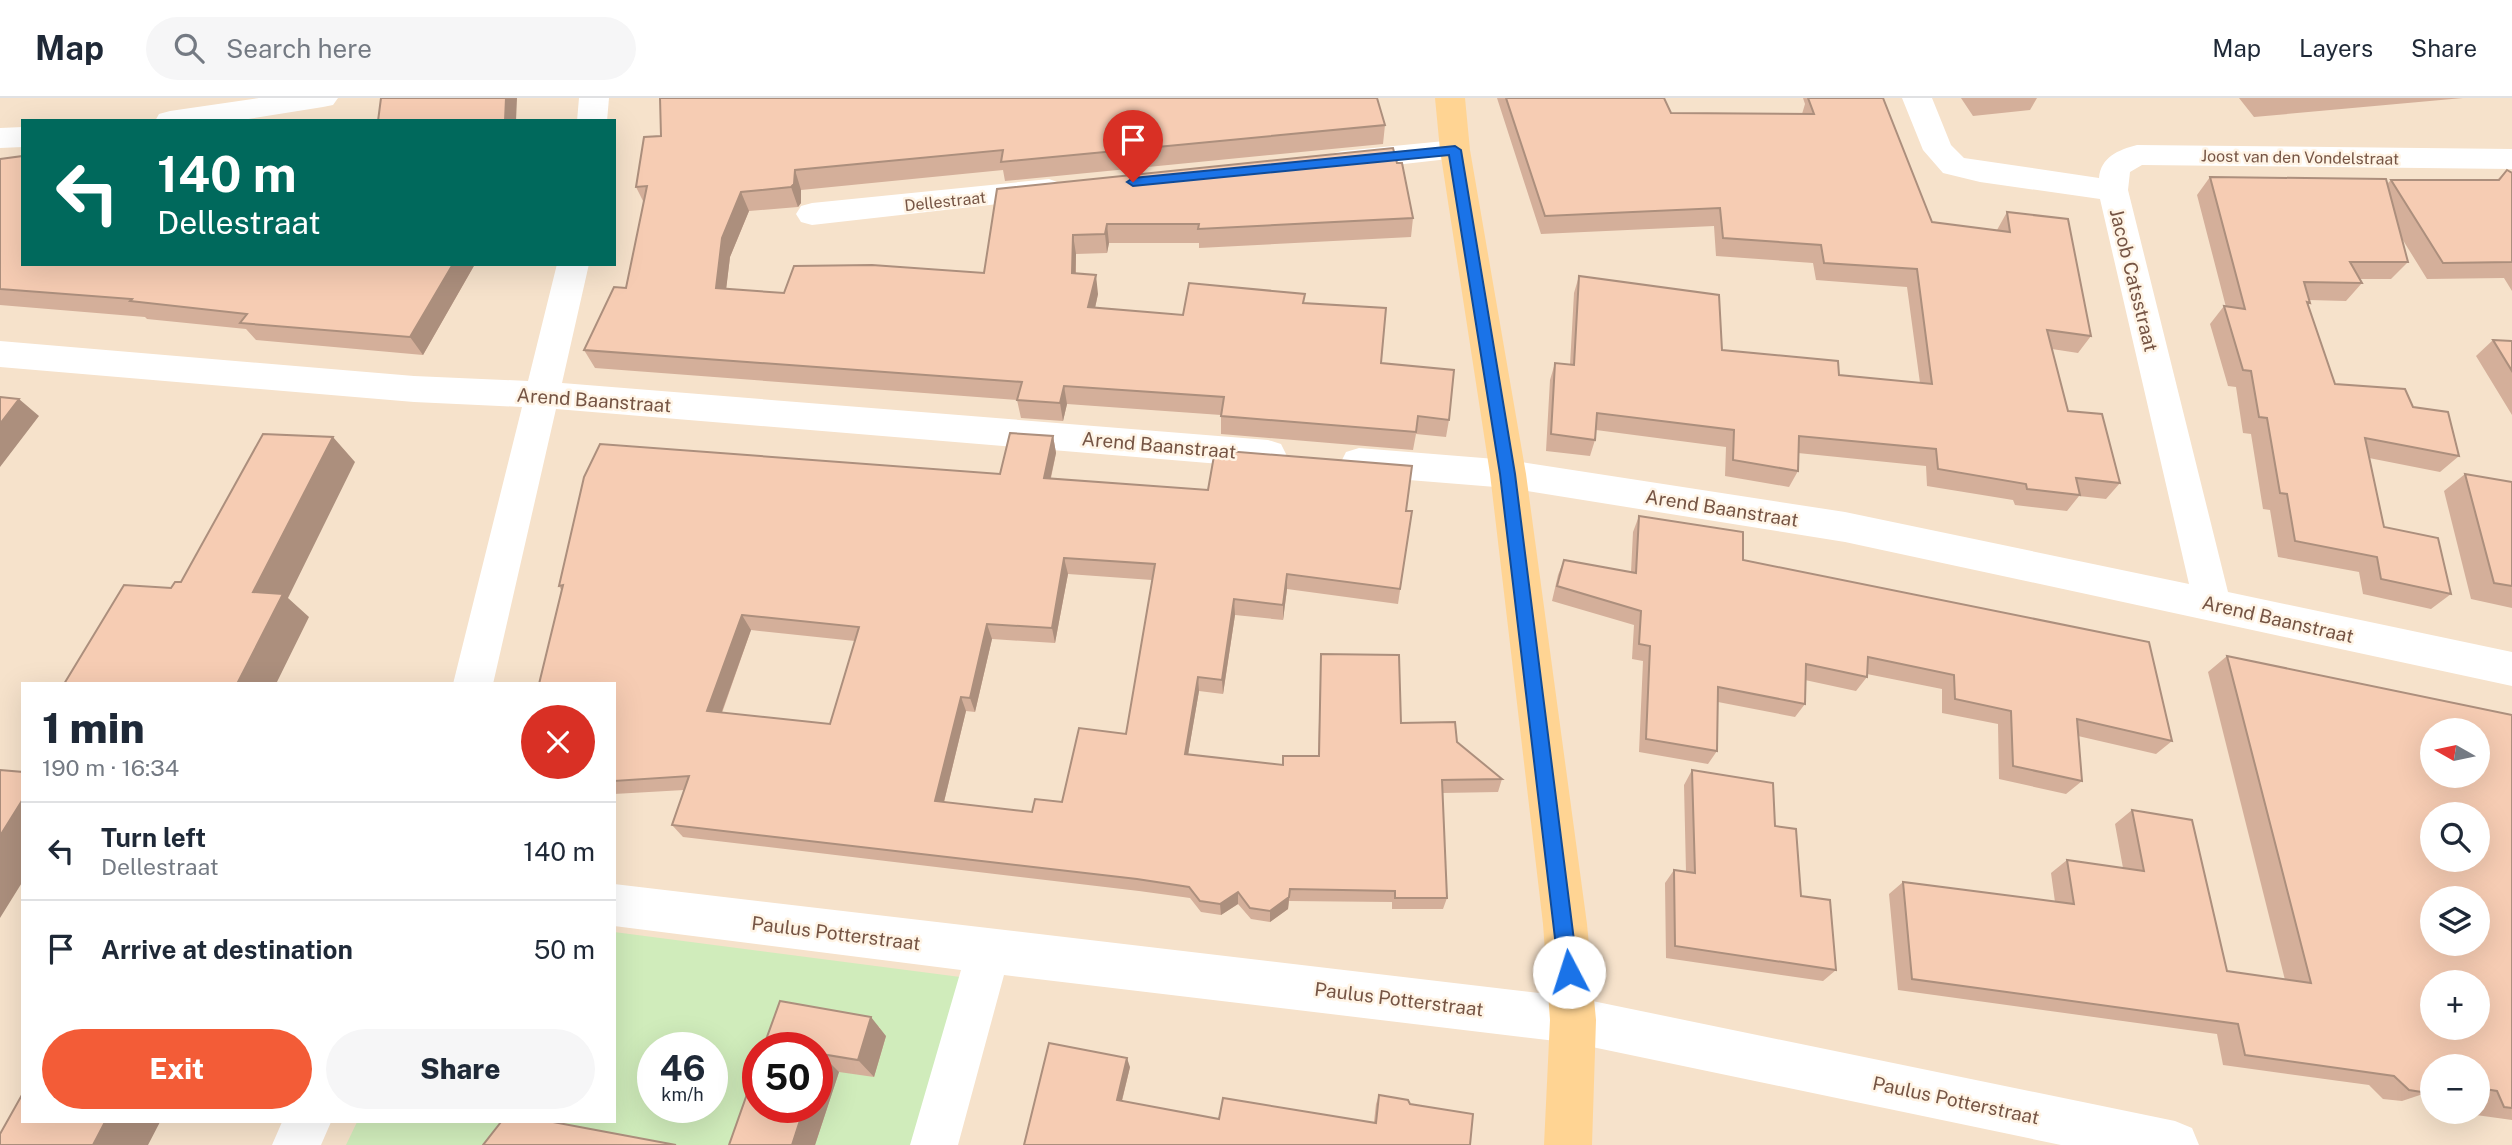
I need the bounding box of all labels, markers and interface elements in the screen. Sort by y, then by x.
search box [146,17,636,80]
text: Map [35,29,104,67]
icon: search [170,29,208,67]
text: Search here [226,33,372,64]
text: Map [2212,34,2261,62]
text: Layers [2299,34,2373,62]
text: Share [2411,34,2477,62]
pin [1103,110,1163,182]
icon: arrive [1114,121,1152,159]
text: 140 m [157,145,297,203]
street label: Joost van den Vondelstraat [2201,146,2399,169]
icon: left [42,147,133,238]
street label: Dellestraat [903,188,987,215]
text: Dellestraat [157,204,321,241]
street label: Jacob Catsstraat [2106,206,2162,354]
street label: Arend Baanstraat [516,384,672,416]
street label: Arend Baanstraat [1081,427,1237,463]
street label: Arend Baanstraat [1644,485,1800,531]
street label: Arend Baanstraat [2200,591,2356,647]
text: 1 min [42,703,145,752]
button: close [521,705,595,779]
north arrow [2420,718,2490,788]
map controls [2420,718,2490,1124]
text: 190 m · 16:34 [42,754,179,781]
button: search [2420,802,2490,872]
text: Turn left [101,822,206,853]
icon: left [42,832,80,870]
text: 140 m [523,836,595,867]
text: Dellestraat [101,853,219,880]
button: layers [2420,886,2490,956]
street label: Paulus Potterstraat [750,912,922,954]
icon: arrive [42,930,80,968]
text: Arrive at destination [101,934,353,965]
text: 50 m [534,934,595,965]
position arrow [1532,935,1606,1009]
button: + [2420,970,2490,1040]
street label: Paulus Potterstraat [1313,978,1485,1020]
button: Exit [42,1029,312,1109]
button: Share [326,1029,595,1109]
speed limit sign: 50 [742,1032,833,1123]
text: 46 [659,1048,706,1089]
button: − [2420,1054,2490,1124]
street label: Paulus Potterstraat [1871,1072,2041,1128]
text: km/h [661,1084,704,1105]

